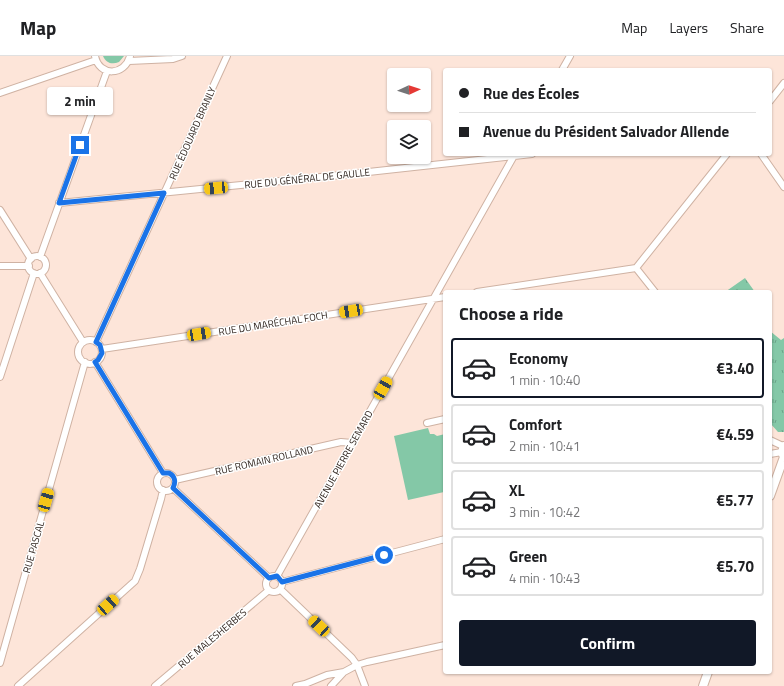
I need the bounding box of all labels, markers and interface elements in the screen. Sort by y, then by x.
text: Map [20,13,56,42]
text: Map [621,17,647,38]
text: Layers [669,17,708,38]
text: Share [730,17,764,38]
north arrow [387,68,431,112]
map controls [387,68,431,164]
text: Rue des Écoles [483,82,579,105]
street label: RUE ÉDOUARD BRANLY [165,84,220,182]
callout: 2 min [47,87,113,115]
text: 2 min [64,91,96,111]
button: layers [387,120,431,164]
text: Avenue du Président Salvador Allende [483,120,729,143]
route end [71,136,89,154]
street label: RUE DU GÉNÉRAL DE GAULLE [243,164,371,193]
car [204,181,228,195]
text: Choose a ride [459,300,563,327]
car [338,303,364,319]
street label: RUE DU MARÉCHAL FOCH [217,307,329,340]
car [186,326,212,342]
text: Economy [509,347,568,370]
icon: car [461,350,497,386]
text: €3.40 [717,357,754,380]
text: 1 min · 10:40 [509,370,580,390]
car [372,375,394,401]
street label: AVENUE PIERRE SEMARD [310,408,377,511]
text: Comfort [509,413,562,436]
icon: car [461,416,497,452]
text: €4.59 [717,423,754,446]
text: 2 min · 10:41 [509,436,580,456]
street label: RUE ROMAIN ROLLAND [214,442,315,479]
text: XL [509,479,525,502]
icon: car [461,482,497,518]
car [37,487,55,513]
text: €5.77 [717,489,754,512]
text: 3 min · 10:42 [509,502,580,522]
street label: RUE PASCAL [19,519,48,575]
text: Green [509,545,547,568]
route start [375,546,393,564]
icon: car [461,548,497,584]
text: €5.70 [717,555,754,578]
text: 4 min · 10:43 [509,568,580,588]
car [95,593,121,617]
street label: RUE MALESHERBES [175,605,250,672]
car [306,613,332,639]
button: Confirm [459,620,756,666]

